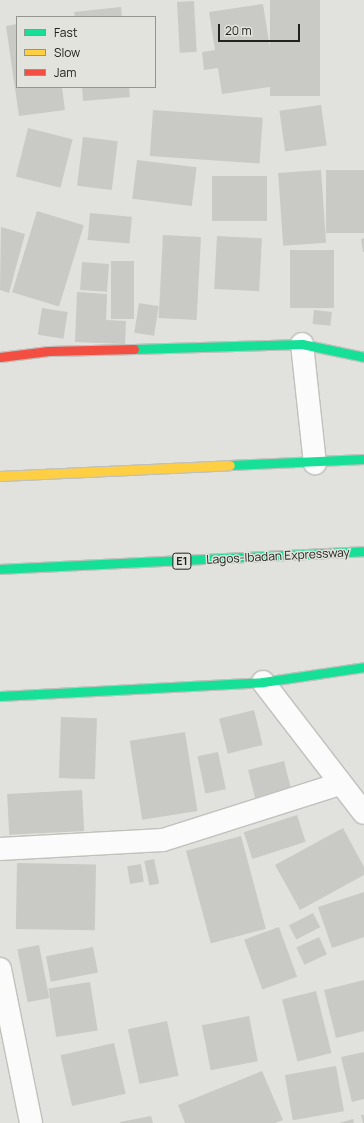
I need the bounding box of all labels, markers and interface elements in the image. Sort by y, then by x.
legend [16,16,156,88]
scale bar [220,16,302,42]
text: 20 m [225,22,252,39]
text: Fast [54,24,78,41]
text: Slow [54,44,80,61]
text: Jam [54,64,76,81]
street label: Lagos-Ibadan Expressway [206,545,350,567]
road number: E1 [172,552,192,570]

